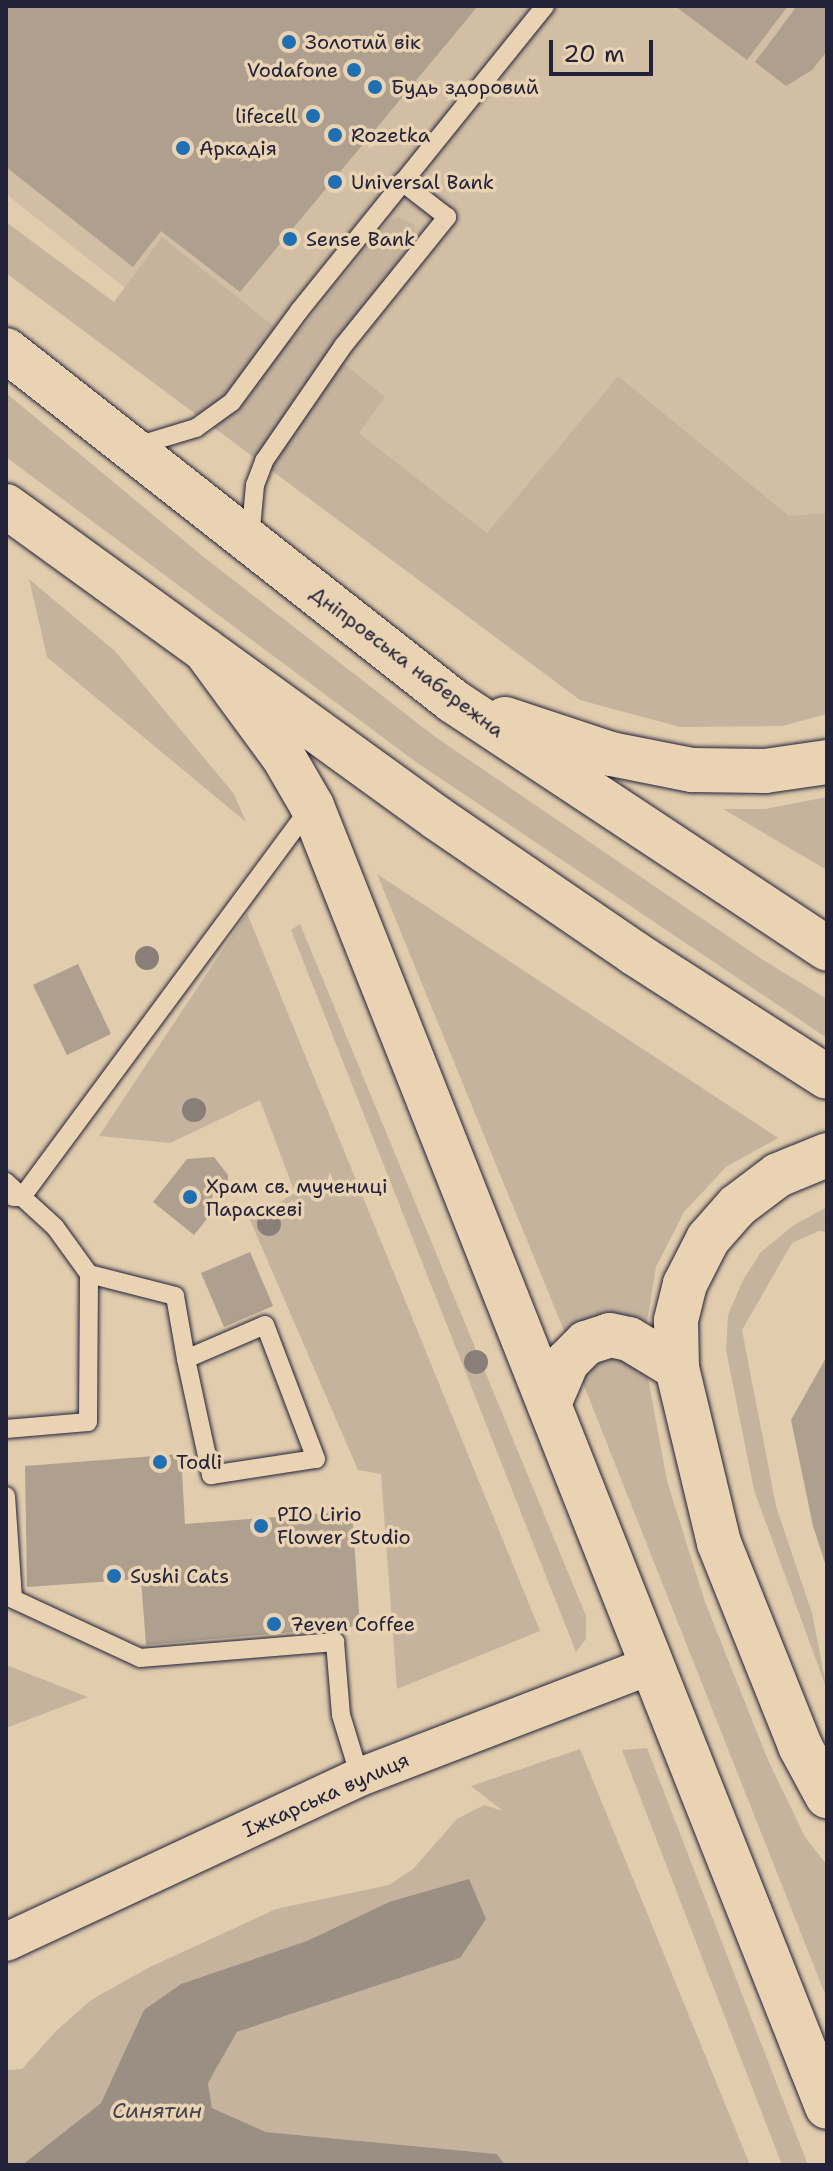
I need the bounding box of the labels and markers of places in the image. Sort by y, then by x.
place label: Золотий вік [305,30,421,54]
marker: Золотий вік [280,33,298,51]
place label: Vodafone [247,58,338,82]
marker: Vodafone [345,61,363,79]
place label: Будь здоровий [391,75,539,99]
marker: Будь здоровий [366,78,384,96]
place label: lifecell [235,104,297,128]
marker: lifecell [304,107,322,125]
place label: Rozetka [351,123,430,147]
marker: Rozetka [326,126,344,144]
place label: Аркадія [199,136,277,160]
marker: Аркадія [174,139,192,157]
place label: Universal Bank [351,170,494,194]
marker: Universal Bank [326,173,344,191]
place label: Sense Bank [306,227,416,251]
marker: Sense Bank [281,230,299,248]
place label: Храм св. мучениці Параскеві [206,1174,388,1221]
marker: Храм св. мучениці Параскеві [181,1188,199,1206]
place label: Todli [176,1450,222,1474]
marker: Todli [151,1453,169,1471]
place label: PIO Lirio Flower Studio [277,1502,411,1549]
marker: PIO Lirio Flower Studio [252,1517,270,1535]
place label: Sushi Cats [130,1564,229,1588]
marker: Sushi Cats [105,1567,123,1585]
place label: 7even Coffee [290,1612,415,1636]
marker: 7even Coffee [265,1615,283,1633]

